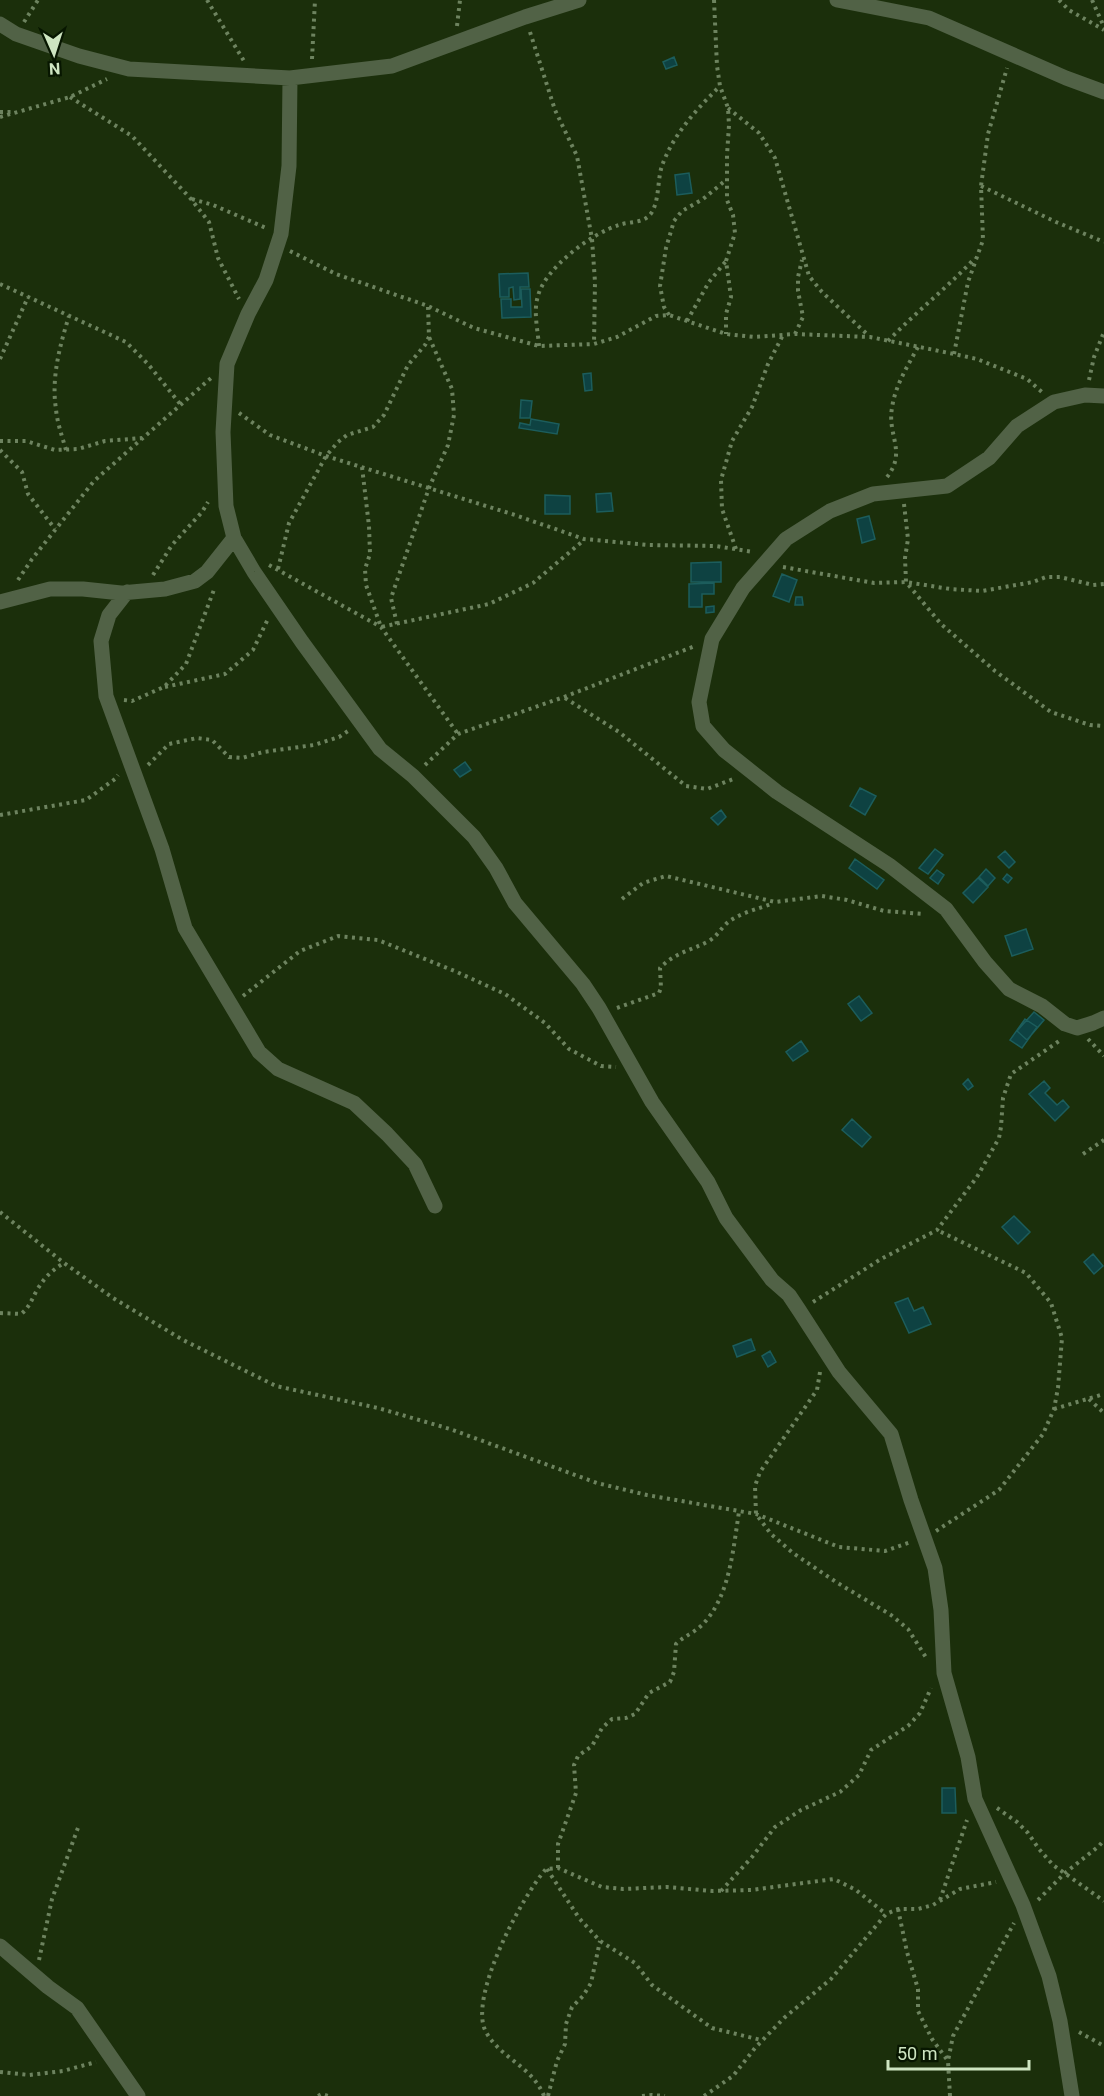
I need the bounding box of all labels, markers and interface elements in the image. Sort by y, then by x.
north arrow [24,24,84,84]
text: N [49,59,61,78]
scale bar [888,2033,1029,2071]
text: 50 m [897,2043,937,2064]

